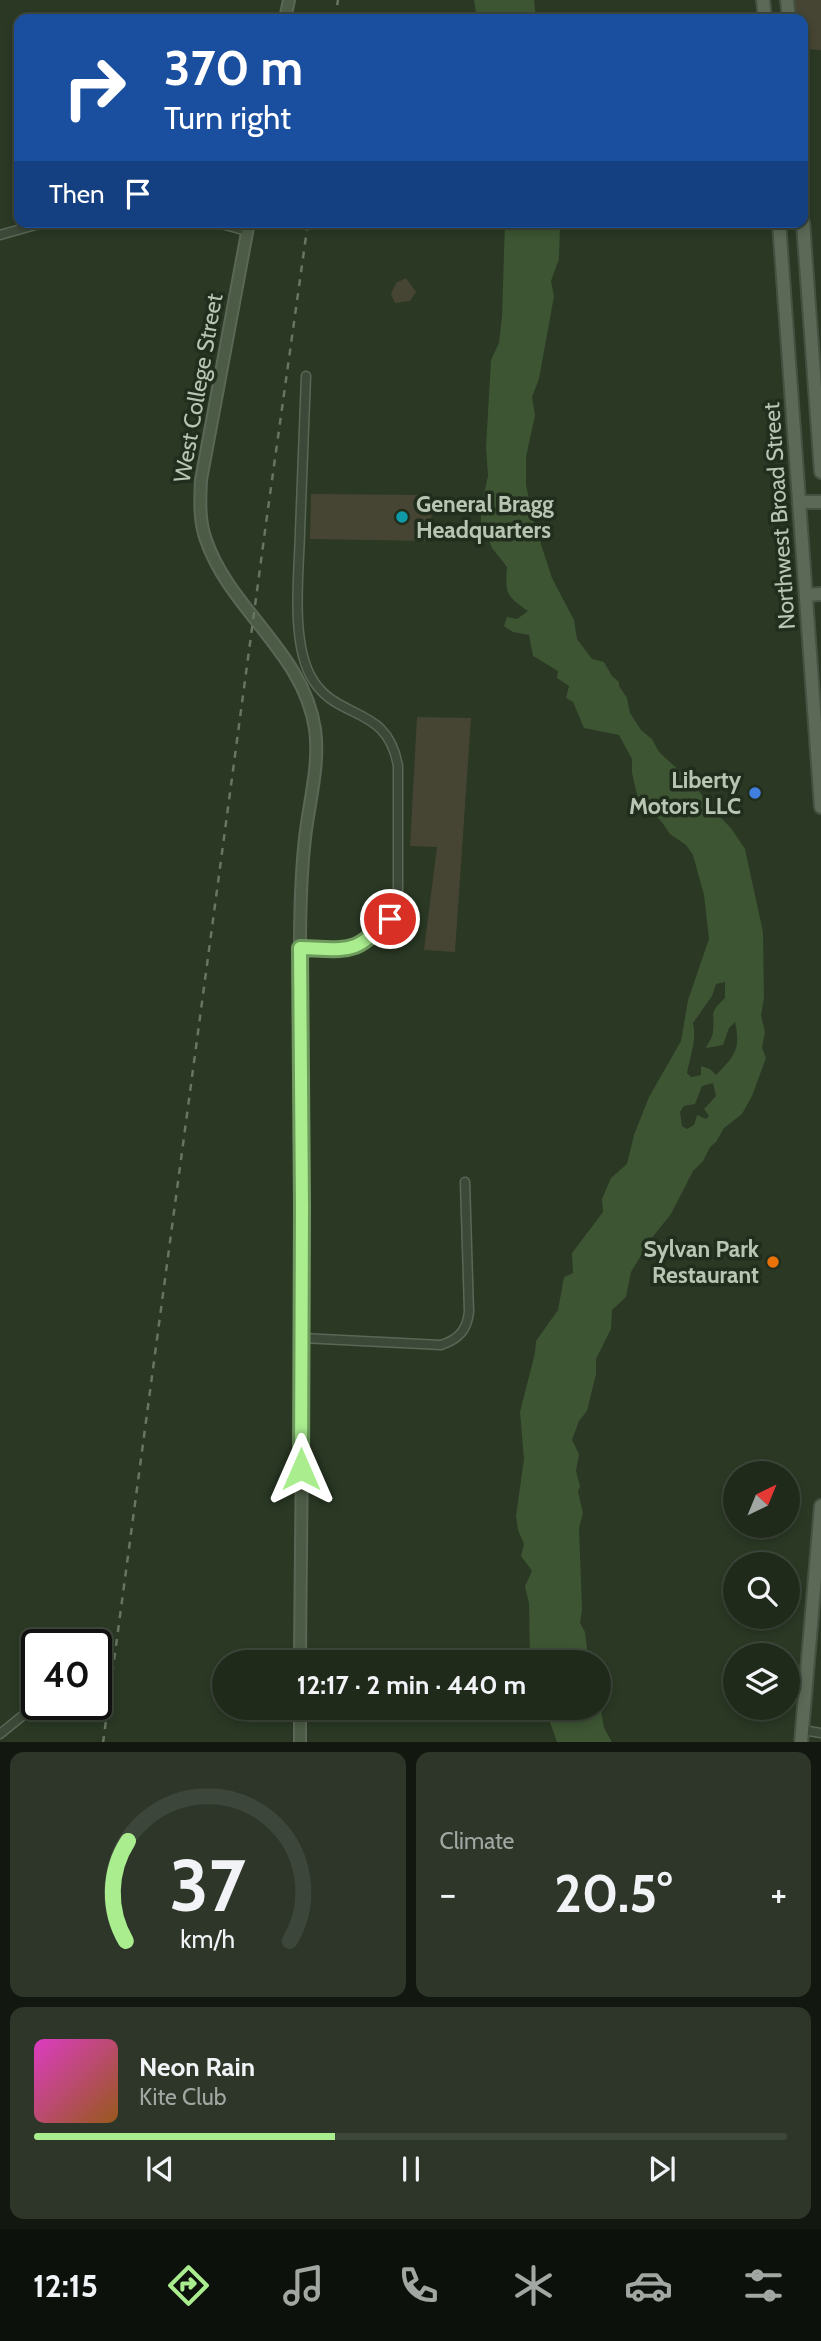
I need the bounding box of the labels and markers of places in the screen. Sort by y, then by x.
place label: General Bragg Headquarters [416,490,554,544]
marker: General Bragg Headquarters [394,509,410,525]
place label: Liberty Motors LLC [629,766,742,820]
marker: Liberty Motors LLC [747,785,763,801]
pin [360,889,420,949]
place label: Sylvan Park Restaurant [643,1235,760,1289]
marker: Sylvan Park Restaurant [765,1254,781,1270]

